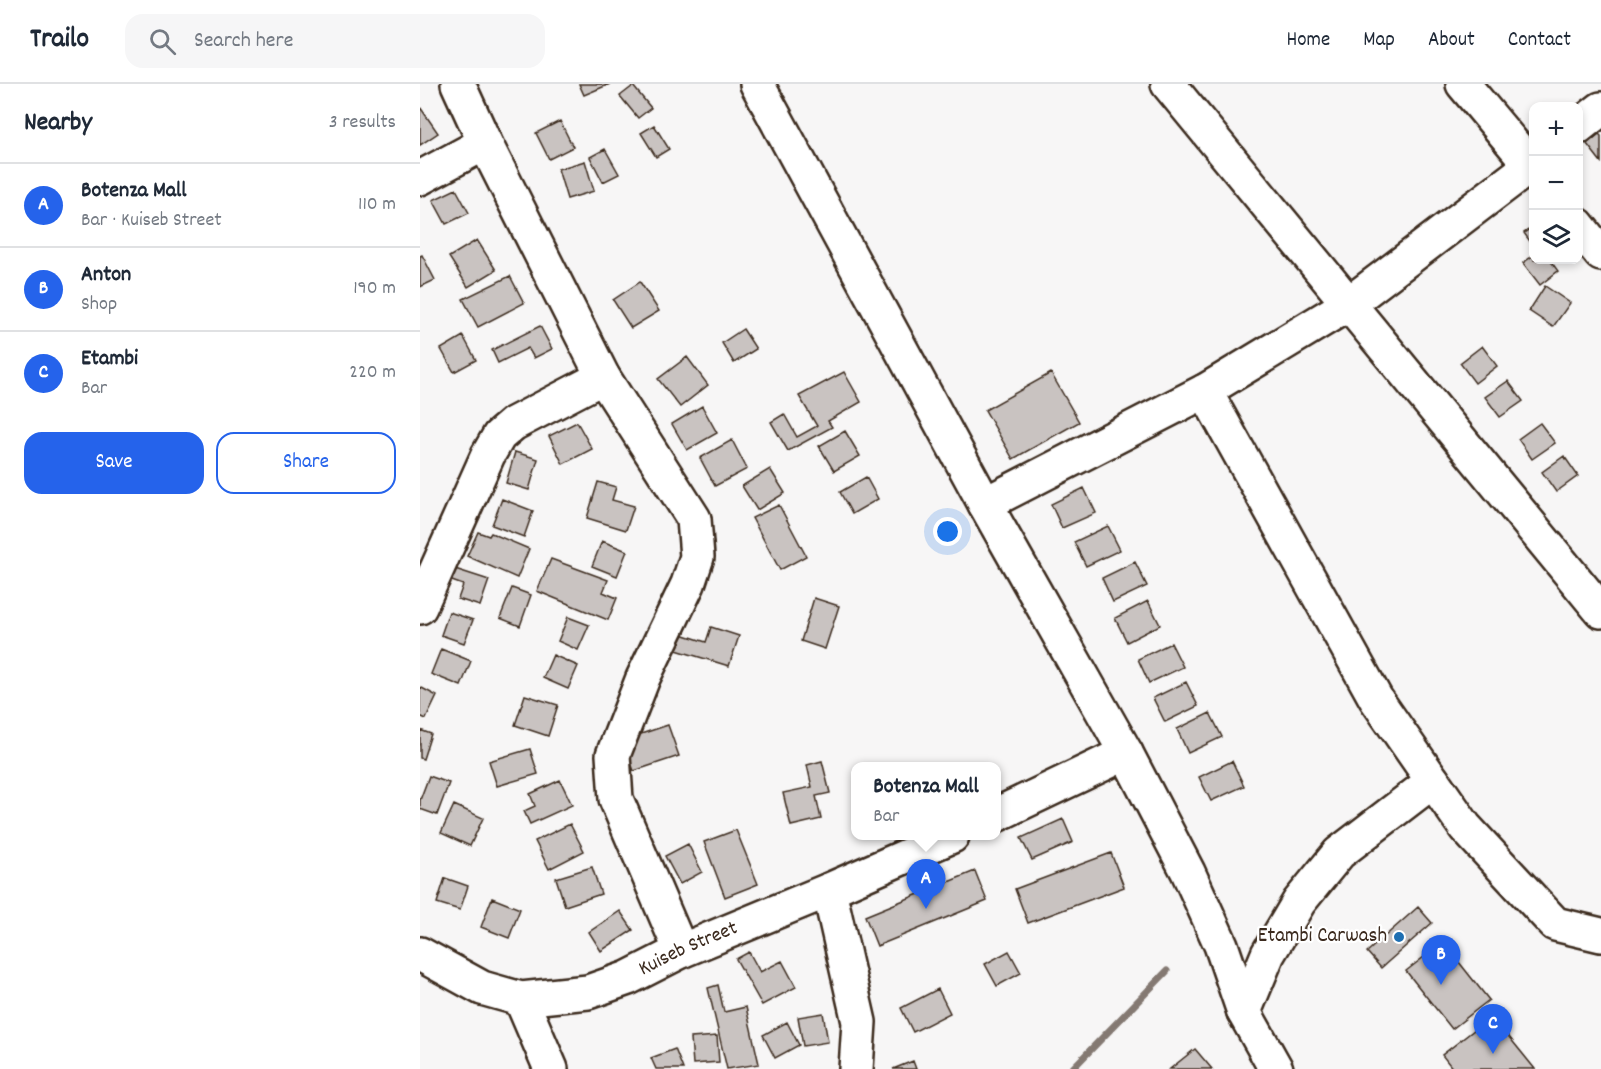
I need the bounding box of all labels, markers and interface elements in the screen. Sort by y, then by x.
search box [125,14,545,68]
text: Trailo [30,21,89,61]
icon: search [146,25,179,58]
text: Search here [194,26,293,57]
text: Home [1286,26,1330,56]
text: Map [1363,26,1395,56]
text: About [1428,26,1475,56]
text: Contact [1508,26,1571,56]
map controls [1529,102,1583,264]
button: + [1529,102,1583,156]
text: Nearby [24,105,92,142]
text: 3 results [329,109,396,137]
button: − [1529,156,1583,210]
text: Botenza Mall [81,176,187,207]
text: A [38,191,49,219]
text: 110 m [358,191,396,219]
text: Bar · Kuiseb Street [81,207,222,235]
button: layers [1529,210,1583,264]
text: Anton [81,260,131,291]
text: B [39,275,48,303]
text: 190 m [353,275,396,303]
text: Shop [81,291,117,319]
text: Etambi [81,344,138,375]
text: C [39,359,48,387]
text: 220 m [349,359,396,387]
text: Bar [81,375,107,403]
button: Save [24,432,204,494]
button: Share [216,432,396,494]
your location [933,517,962,546]
popup [851,762,1001,840]
text: Botenza Mall [873,772,979,803]
text: Bar [873,803,899,831]
pin: A [906,860,946,909]
street label: Kuiseb Street [634,914,743,985]
place label: Etambi Carwash [1258,922,1387,952]
marker: Etambi Carwash [1392,930,1406,944]
pin: B [1422,936,1460,985]
pin: C [1474,1004,1512,1054]

